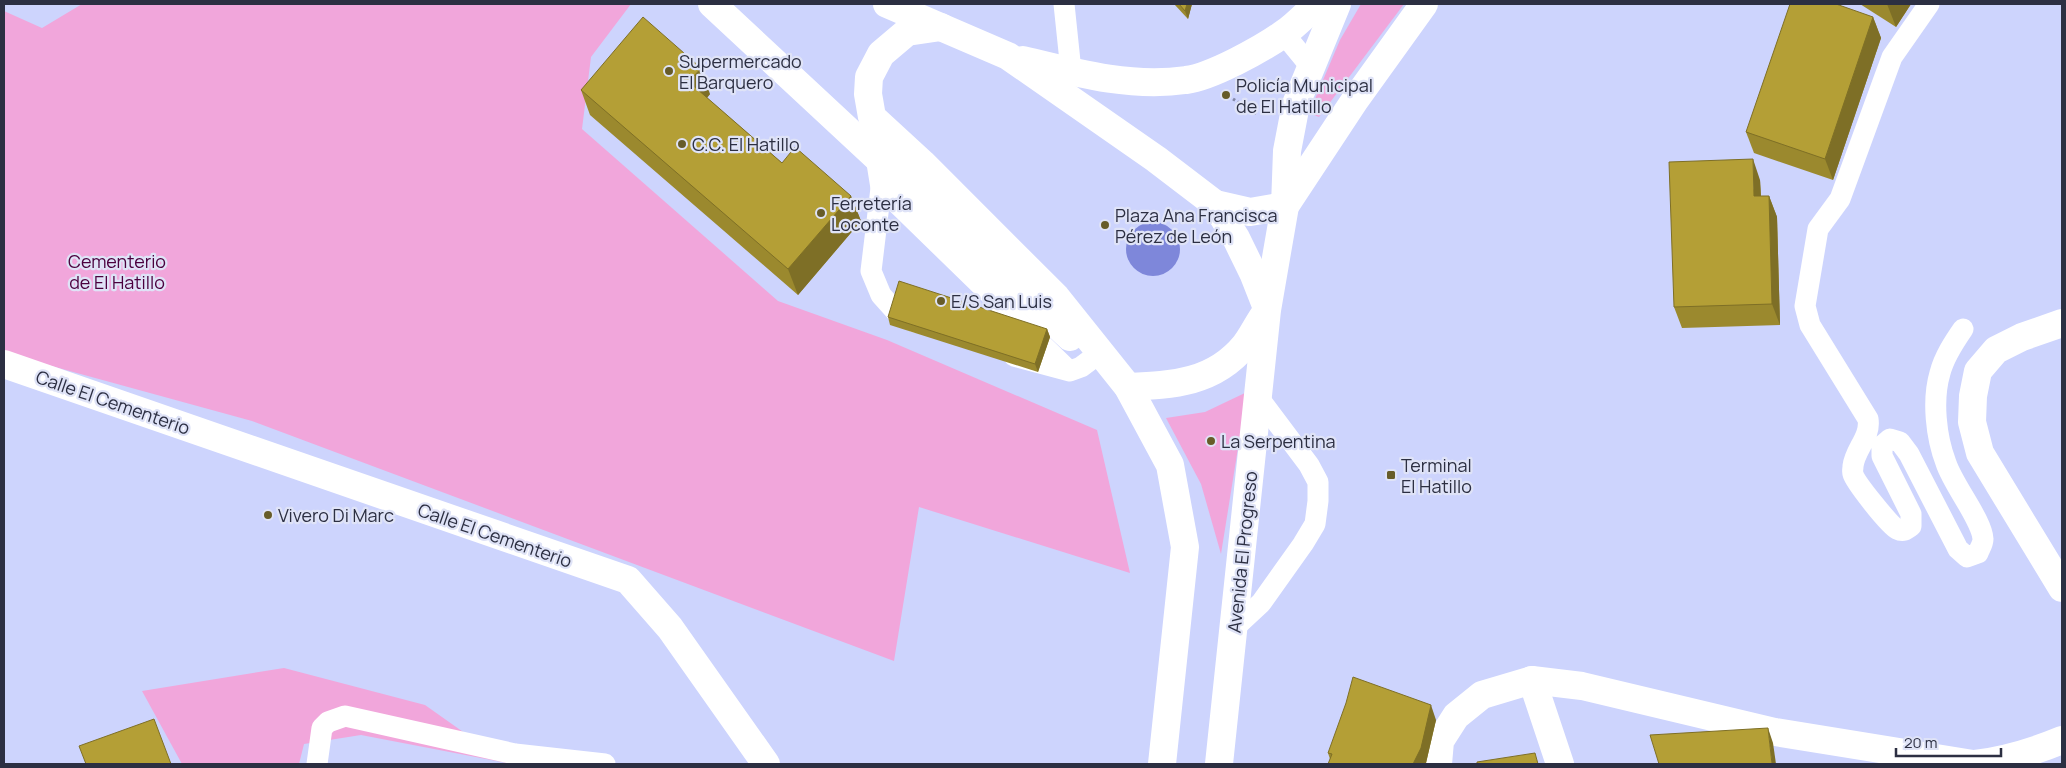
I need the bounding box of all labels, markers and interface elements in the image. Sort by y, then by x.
place label: Supermercado El Barquero [679,49,802,94]
marker: Supermercado El Barquero [663,65,675,77]
place label: Policía Municipal de El Hatillo [1236,73,1373,118]
marker: Policía Municipal de El Hatillo [1220,89,1232,101]
place label: C.C. El Hatillo [692,132,800,156]
marker: C.C. El Hatillo [676,138,688,150]
place label: Ferretería Loconte [831,191,912,236]
place label: Plaza Ana Francisca Pérez de León [1115,203,1277,248]
marker: Ferretería Loconte [815,207,827,219]
marker: Plaza Ana Francisca Pérez de León [1099,219,1111,231]
park label: Cementerio de El Hatillo [68,249,166,294]
place label: E/S San Luis [951,289,1052,313]
marker: E/S San Luis [935,295,947,307]
street label: Calle El Cementerio [33,364,193,440]
place label: La Serpentina [1221,429,1336,453]
marker: La Serpentina [1205,435,1217,447]
place label: Terminal El Hatillo [1401,453,1472,498]
marker: Terminal El Hatillo [1385,469,1397,481]
street label: Avenida El Progreso [1222,470,1262,634]
street label: Calle El Cementerio [415,497,575,573]
place label: Vivero Di Marc [278,503,394,527]
marker: Vivero Di Marc [262,509,274,521]
scale bar [1896,726,2001,758]
text: 20 m [1904,732,1937,753]

